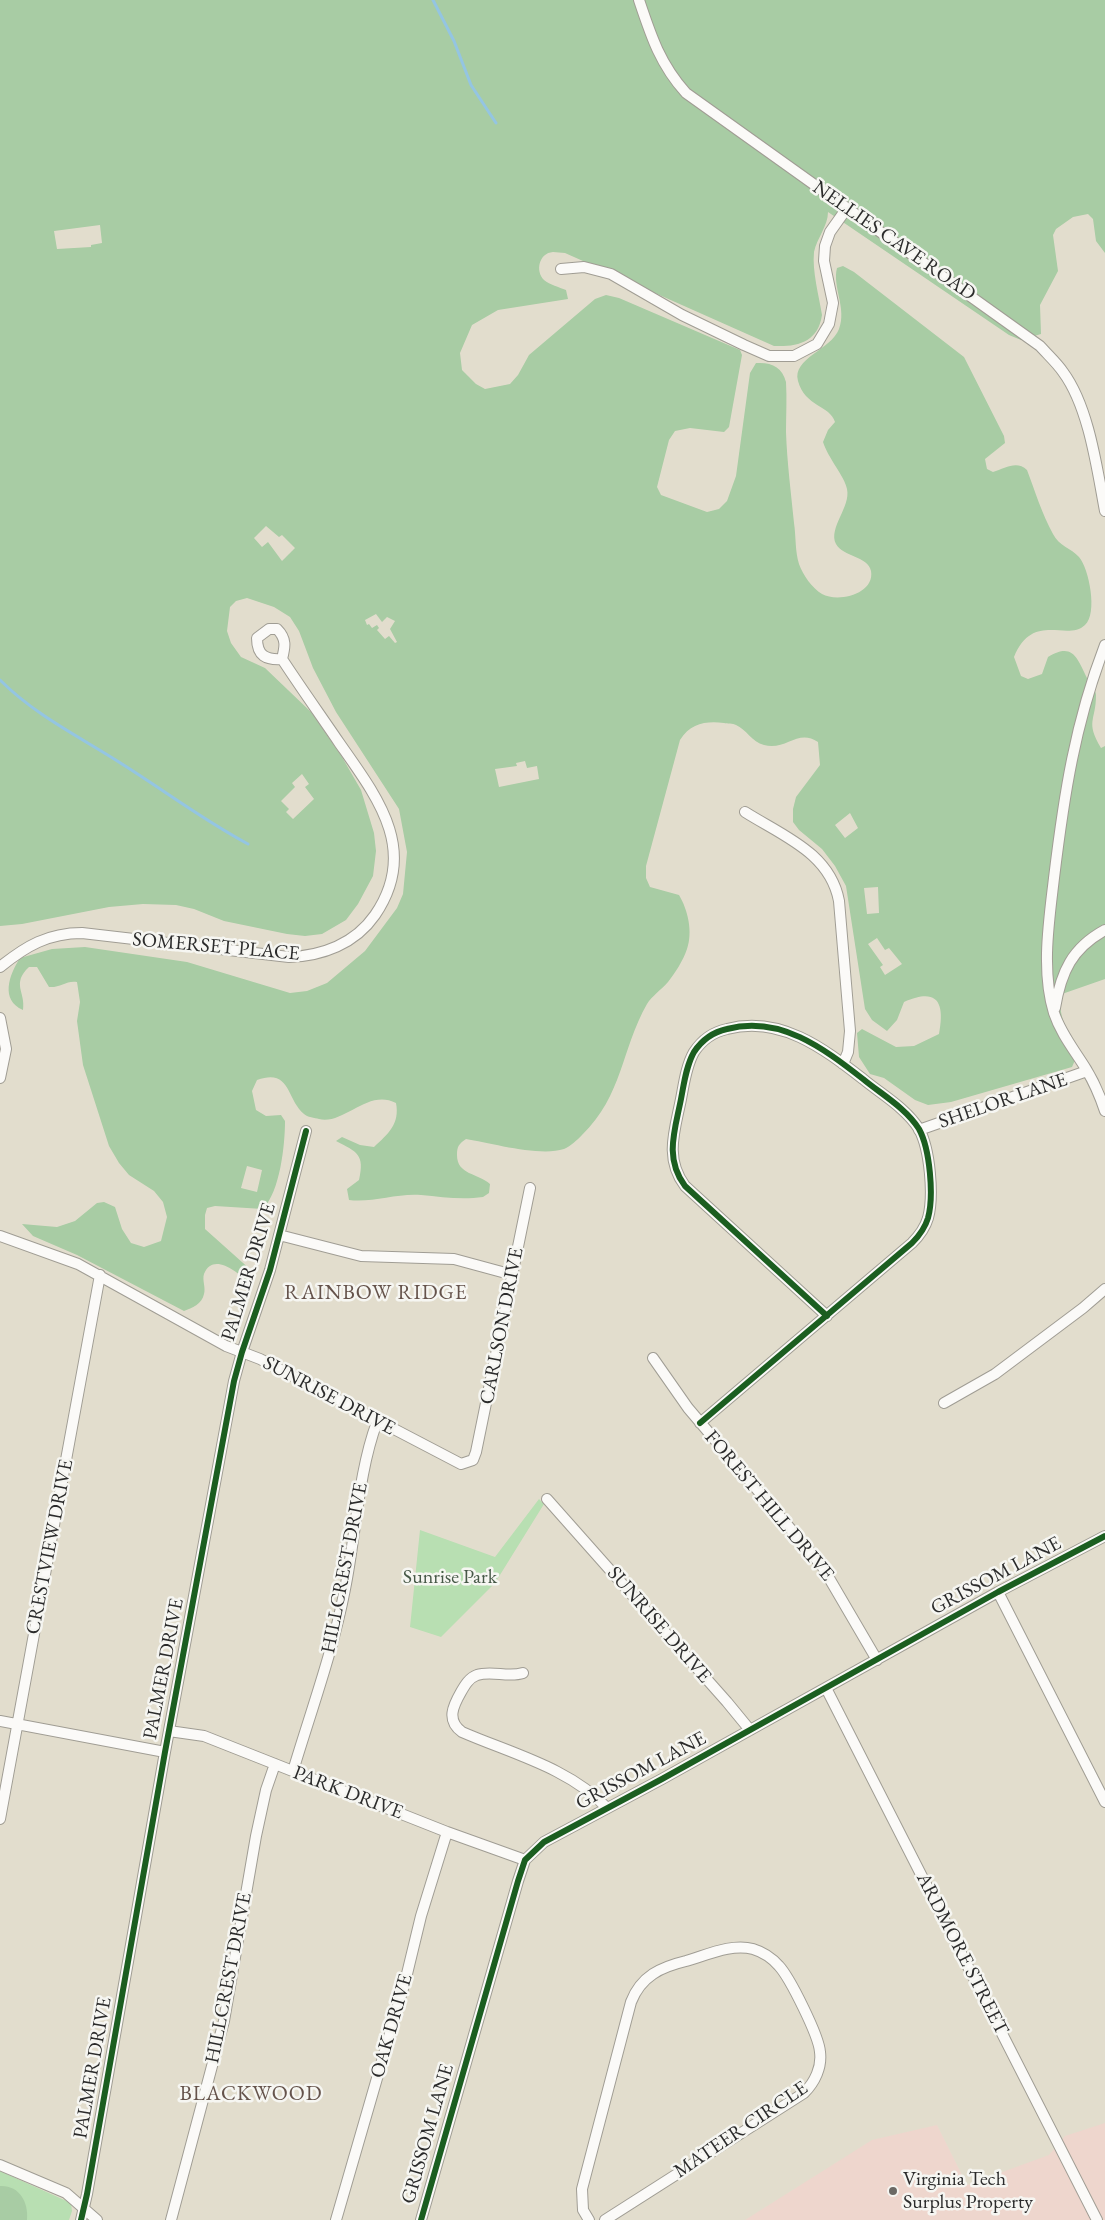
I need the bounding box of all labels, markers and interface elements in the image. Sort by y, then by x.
street label: NELLIES CAVE ROAD [808,176,980,306]
street label: SOMERSET PLACE [132,928,300,966]
street label: SHELOR LANE [935,1068,1071,1134]
street label: PALMER DRIVE [217,1200,281,1344]
street label: CARLSON DRIVE [475,1246,529,1406]
district label: RAINBOW RIDGE [283,1280,469,1306]
street label: SUNRISE DRIVE [259,1351,399,1441]
street label: FOREST HILL DRIVE [699,1426,839,1586]
street label: CRESTVIEW DRIVE [21,1457,79,1637]
street label: HILLCREST DRIVE [317,1480,373,1656]
street label: GRISSOM LANE [927,1532,1065,1620]
street label: SUNRISE DRIVE [602,1562,716,1688]
park label: Sunrise Park [403,1566,497,1590]
street label: PALMER DRIVE [139,1596,189,1742]
street label: GRISSOM LANE [572,1727,710,1815]
street label: PARK DRIVE [290,1761,406,1825]
street label: ARDMORE STREET [911,1869,1013,2039]
street label: HILLCREST DRIVE [201,1890,257,2066]
street label: OAK DRIVE [366,1971,418,2081]
street label: PALMER DRIVE [69,1995,117,2141]
street label: GRISSOM LANE [397,2061,459,2207]
street label: MATEER CIRCLE [669,2076,813,2184]
district label: BLACKWOOD [178,2081,324,2107]
place label: Virginia Tech Surplus Property [903,2168,1033,2215]
marker: Virginia Tech Surplus Property [887,2185,899,2197]

